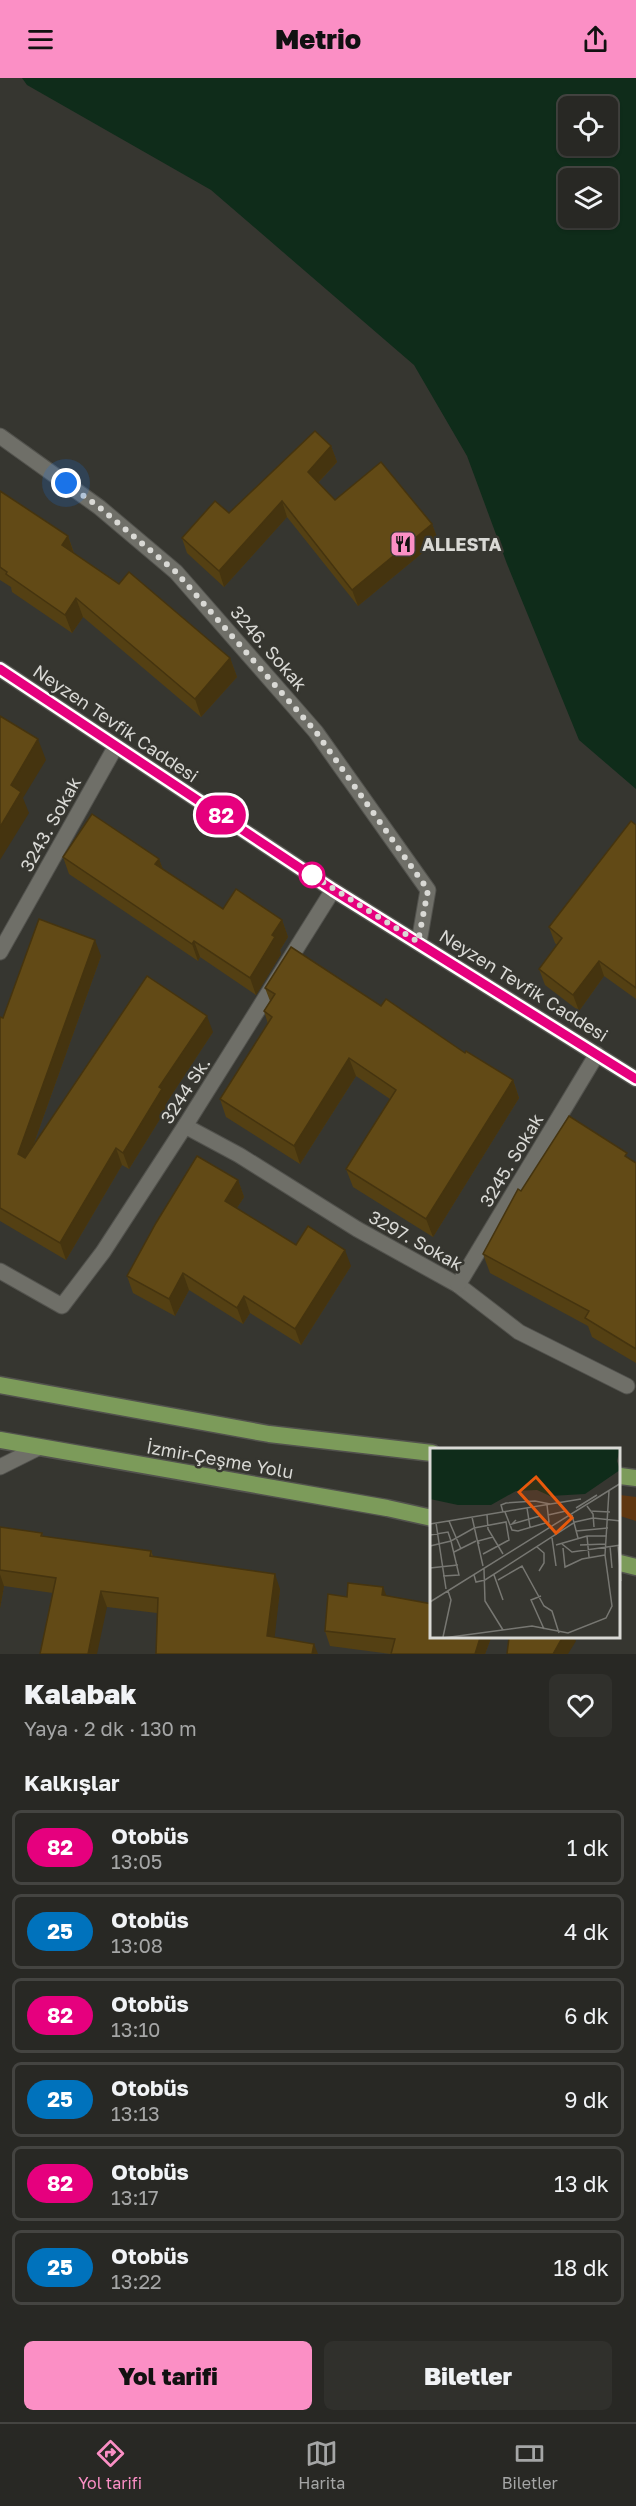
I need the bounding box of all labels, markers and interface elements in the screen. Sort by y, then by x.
icon: menu [24,23,57,56]
text: Metrio [275,23,361,55]
icon: share [579,23,612,56]
map controls [558,96,618,228]
button: locate [558,96,618,156]
button: layers [558,168,618,228]
your location [51,468,81,498]
restaurant icon: ALLESTA [388,529,418,559]
place label: ALLESTA [422,533,502,555]
street label: 3246. Sokak [226,601,312,695]
street label: Neyzen Tevfik Caddesi [29,659,203,787]
street label: 3243. Sokak [15,773,85,875]
line badge: 82 [194,796,248,834]
text: 82 [208,802,234,828]
unlabelled marker [299,862,325,888]
street label: Neyzen Tevfik Caddesi [436,924,612,1046]
street label: 3244 Sk. [155,1053,215,1127]
street label: 3245. Sokak [475,1109,547,1211]
street label: 3297. Sokak [365,1205,467,1275]
street label: İzmir-Çeşme Yolu [145,1435,295,1483]
inset map [430,1448,621,1639]
button: heart [549,1674,612,1737]
text: Kalabak [24,1677,136,1710]
text: Yaya · 2 dk · 130 m [24,1716,197,1740]
text: Kalkışlar [24,1769,120,1796]
text: Otobüs [111,1822,189,1849]
text: 82 [47,1834,73,1860]
text: 1 dk [567,1834,609,1861]
text: 13:05 [111,1849,162,1873]
text: Otobüs [111,1906,189,1933]
text: 25 [47,1918,73,1944]
text: 4 dk [564,1918,609,1945]
text: 13:08 [111,1933,163,1957]
text: Otobüs [111,1990,189,2017]
text: 82 [47,2002,73,2028]
text: 6 dk [564,2002,609,2029]
text: 13:10 [111,2017,161,2041]
text: Otobüs [111,2074,189,2101]
text: 25 [47,2086,73,2112]
text: 9 dk [564,2086,609,2113]
text: 13:13 [111,2101,160,2125]
text: Otobüs [111,2158,189,2185]
text: 82 [47,2170,73,2196]
text: 13 dk [554,2170,609,2197]
text: 13:17 [111,2185,159,2209]
text: Otobüs [111,2242,189,2269]
text: 25 [47,2254,73,2280]
text: 18 dk [553,2254,609,2281]
text: 13:22 [111,2269,162,2293]
button: Yol tarifi [24,2341,312,2410]
button: Biletler [324,2341,612,2410]
tab: Yol tarifi [78,2437,142,2493]
tab: Harita [298,2437,345,2493]
tab: Biletler [502,2437,558,2493]

